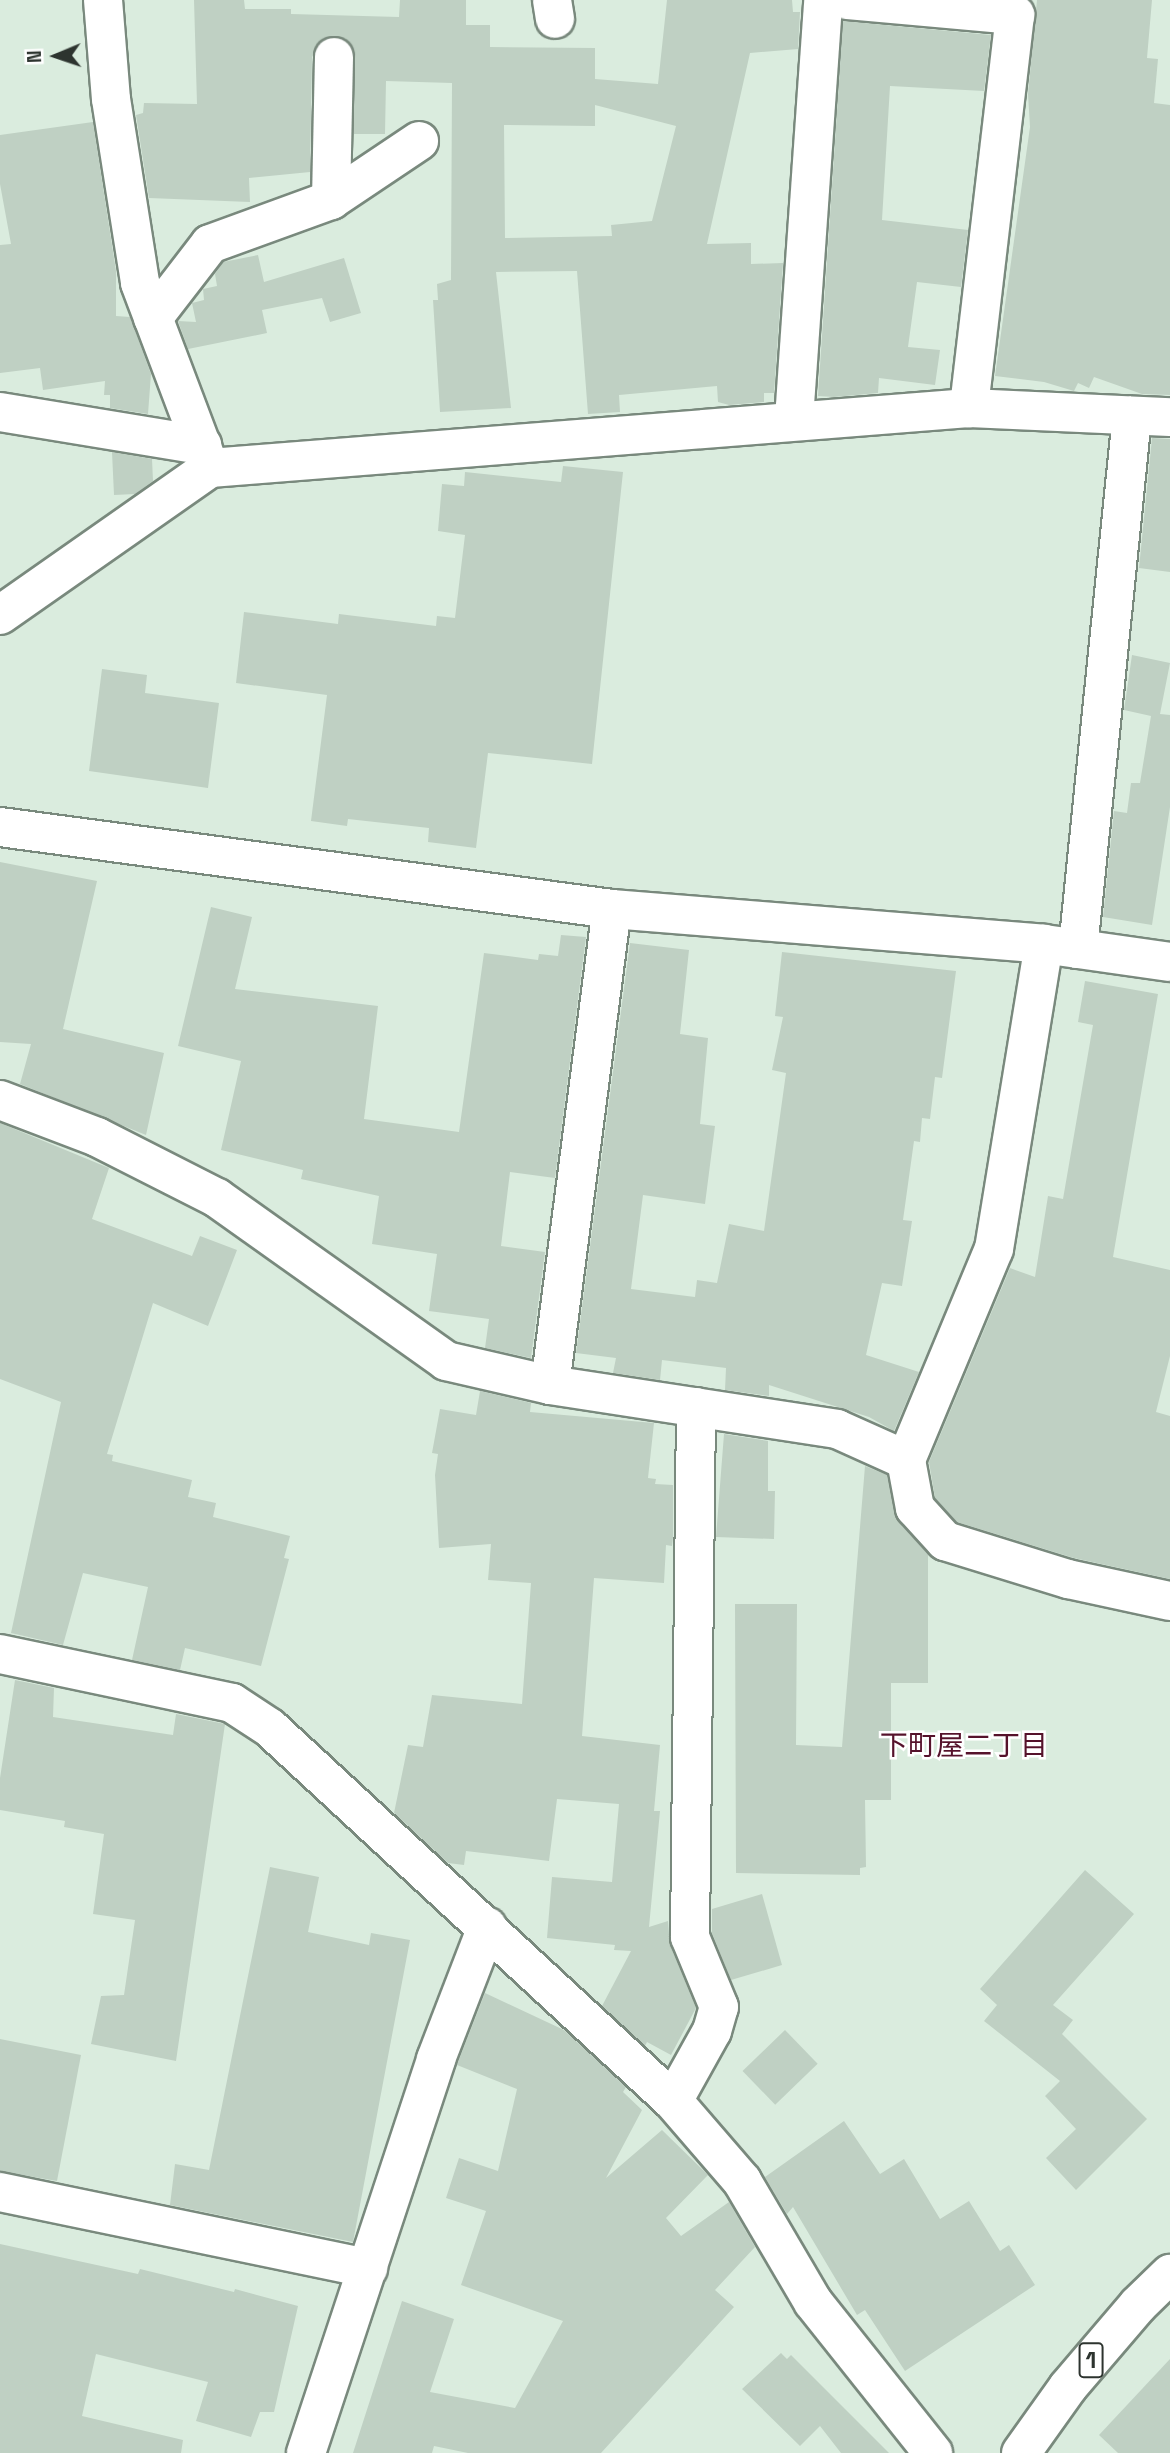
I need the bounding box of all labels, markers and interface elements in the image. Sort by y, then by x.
north arrow [21,21,91,91]
text: N [22,50,47,64]
district label: 下町屋二丁目 [880,1728,1048,1762]
road number: 1 [1077,2340,1105,2381]

